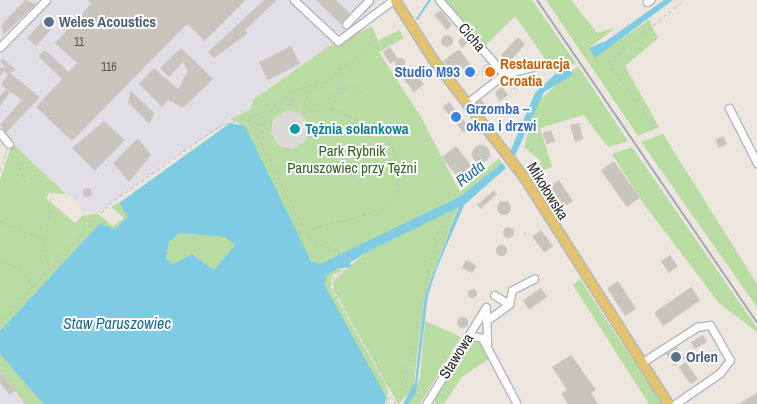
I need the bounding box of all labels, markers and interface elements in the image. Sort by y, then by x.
place label: Weles Acoustics [59,13,157,31]
marker: Weles Acoustics [43,16,55,28]
street label: Cicha [455,19,489,55]
house number: 11 [74,36,84,50]
place label: Restauracja Croatia [500,54,570,89]
house number: 116 [101,61,117,75]
place label: Studio M93 [394,63,460,81]
marker: Studio M93 [464,66,476,78]
marker: Restauracja Croatia [484,66,496,78]
place label: Grzomba – okna i drzwi [466,99,536,134]
marker: Grzomba – okna i drzwi [450,111,462,123]
place label: Tężnia solankowa [305,120,409,138]
marker: Tężnia solankowa [289,123,301,135]
park label: Park Rybnik Paruszowiec przy Tężni [287,141,417,176]
water label: Ruda [452,156,488,190]
street label: Mikołowska [523,159,573,223]
water label: Staw Paruszowiec [63,313,171,333]
street label: Stawowa [435,330,477,382]
place label: Orlen [686,348,718,366]
marker: Orlen [670,351,682,363]

